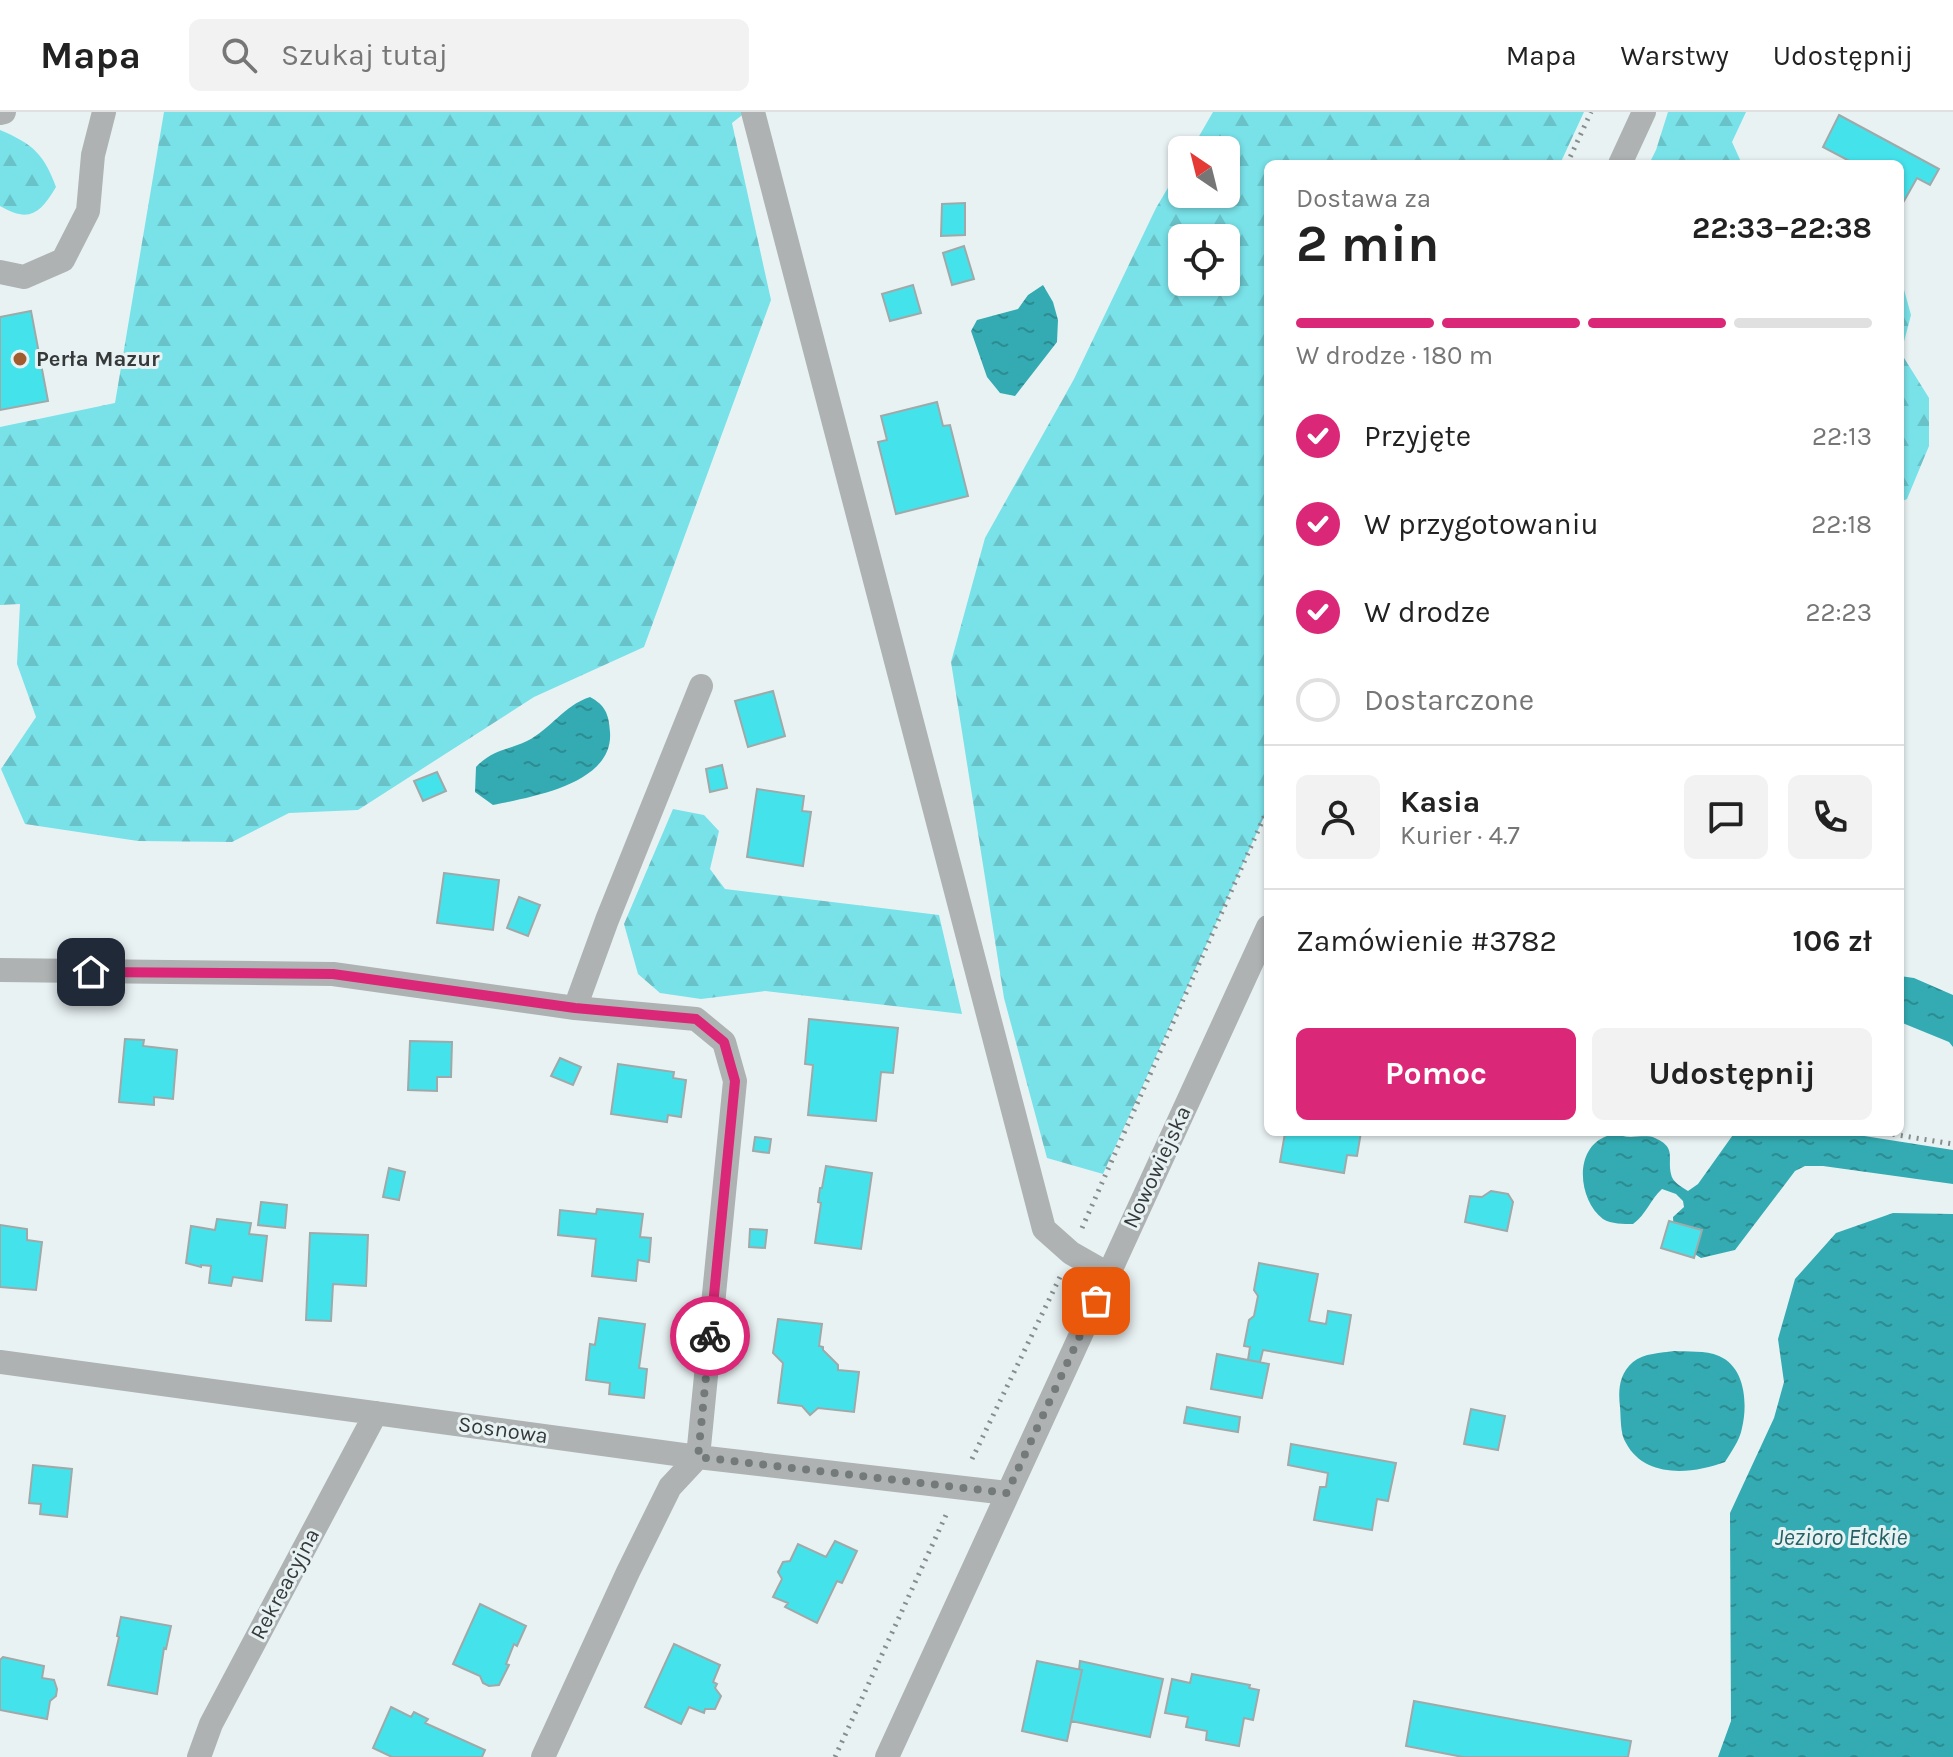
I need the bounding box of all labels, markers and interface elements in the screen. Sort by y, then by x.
search box [189,19,749,91]
text: Mapa [40,33,141,78]
icon: search [217,33,261,77]
text: Szukaj tutaj [281,37,448,73]
text: Mapa [1506,39,1577,72]
text: Warstwy [1621,39,1729,72]
text: Udostępnij [1773,39,1913,72]
north arrow [1168,136,1240,208]
map controls [1168,136,1240,296]
text: Dostawa za [1296,183,1431,214]
text: 22:33–22:38 [1692,210,1872,246]
text: 2 min [1296,213,1439,274]
button: locate [1168,224,1240,296]
text: W drodze · 180 m [1296,340,1493,371]
place label: Perła Mazur [36,346,160,372]
marker: Perła Mazur [11,350,29,368]
icon: check [1296,414,1340,458]
text: Przyjęte [1364,418,1471,454]
text: 22:13 [1812,421,1872,452]
icon: check [1296,502,1340,546]
text: W przygotowaniu [1364,506,1599,542]
text: 22:18 [1811,509,1872,540]
icon: check [1296,590,1340,634]
text: W drodze [1364,594,1490,630]
text: 22:23 [1805,597,1872,628]
text: Dostarczone [1364,682,1534,718]
button: person [1296,775,1380,859]
button: chat [1684,775,1768,859]
button: phone [1788,775,1872,859]
text: Kasia [1400,784,1480,820]
text: Kurier · 4.7 [1400,820,1520,851]
text: Zamówienie #3782 [1296,923,1557,959]
text: 106 zł [1793,923,1872,959]
pin [57,938,125,1006]
icon: home [69,950,113,994]
button: Pomoc [1296,1028,1576,1120]
button: Udostępnij [1592,1028,1872,1120]
street label: Nowowiejska [1117,1102,1197,1232]
pin [1062,1267,1130,1335]
icon: bag [1074,1279,1118,1323]
courier [670,1296,750,1376]
icon: bike [688,1314,732,1358]
street label: Sosnowa [457,1411,549,1449]
water label: Jezioro Ełckie [1775,1523,1907,1551]
street label: Rekreacyjna [245,1524,325,1644]

